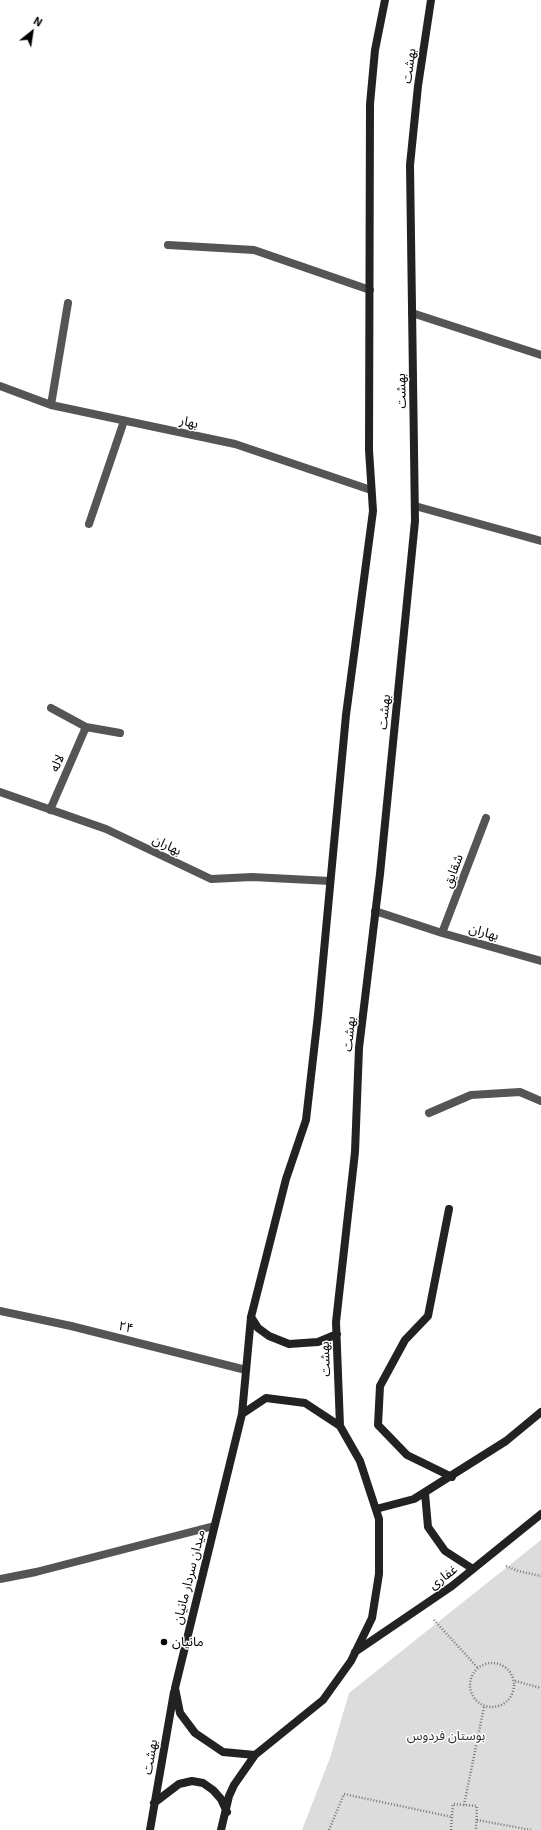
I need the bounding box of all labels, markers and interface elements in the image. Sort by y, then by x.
north arrow [12,12,52,52]
text: N [32,14,45,29]
street label: بهشت [399,47,419,85]
street label: بهشت [393,373,409,409]
street label: بهار [178,412,200,432]
street label: بهشت [374,694,394,730]
street label: لاله [46,752,68,774]
street label: بهاران [150,831,184,859]
street label: شقایق [439,852,467,890]
street label: بهاران [467,920,501,944]
street label: بهشت [339,1016,359,1052]
street label: ۲۴ [117,1318,135,1336]
street label: بهشت [317,1341,333,1377]
street label: میدان سردار مانیان [170,1528,208,1626]
street label: غفاری [426,1561,460,1593]
place label: مانیان [172,1634,204,1650]
marker: مانیان [159,1637,169,1647]
park label: بوستان فردوس [407,1728,485,1744]
street label: بهشت [139,1738,161,1776]

